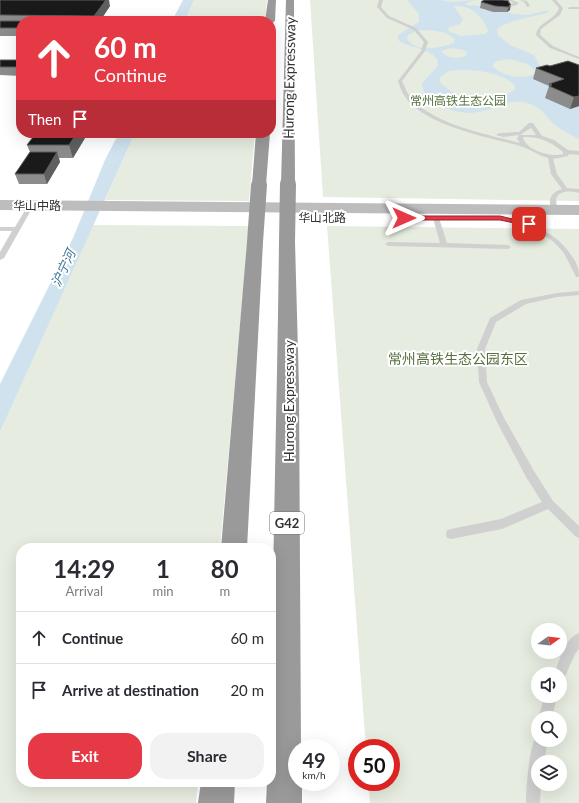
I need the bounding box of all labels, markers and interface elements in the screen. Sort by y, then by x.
street label: Hurong Expressway [279,16,299,139]
text: 60 m [94,30,157,64]
icon: ahead [28,32,80,84]
text: Continue [94,64,167,86]
park label: 常州高铁生态公园 [410,93,506,108]
icon: arrive [69,108,91,130]
text: Then [28,110,61,128]
position arrow [383,197,425,239]
street label: 华山中路 [13,198,61,213]
pin [512,207,546,241]
street label: 华山北路 [298,210,346,225]
icon: arrive [518,213,540,235]
water label: 沪宁河 [48,244,80,289]
street label: Hurong Expressway [280,339,297,462]
park label: 常州高铁生态公园东区 [388,350,528,367]
road number: G42 [270,512,304,534]
text: 14:29 [53,554,115,583]
text: 1 [156,554,170,583]
text: 80 [211,554,239,583]
text: Arrival [66,583,103,599]
text: min [152,583,174,599]
text: m [219,583,230,599]
north arrow [531,623,567,659]
map controls [531,623,567,791]
icon: ahead [28,627,50,649]
text: Continue [62,629,123,647]
text: 60 m [230,629,264,647]
button: sound [531,667,567,703]
icon: arrive [28,679,50,701]
text: Arrive at destination [62,681,199,699]
text: 20 m [230,681,264,699]
button: search [531,711,567,747]
button: Exit [28,733,142,779]
button: Share [150,733,264,779]
speed limit sign: 50 [348,739,400,791]
text: 49 [302,748,326,772]
button: layers [531,755,567,791]
text: km/h [302,769,326,781]

